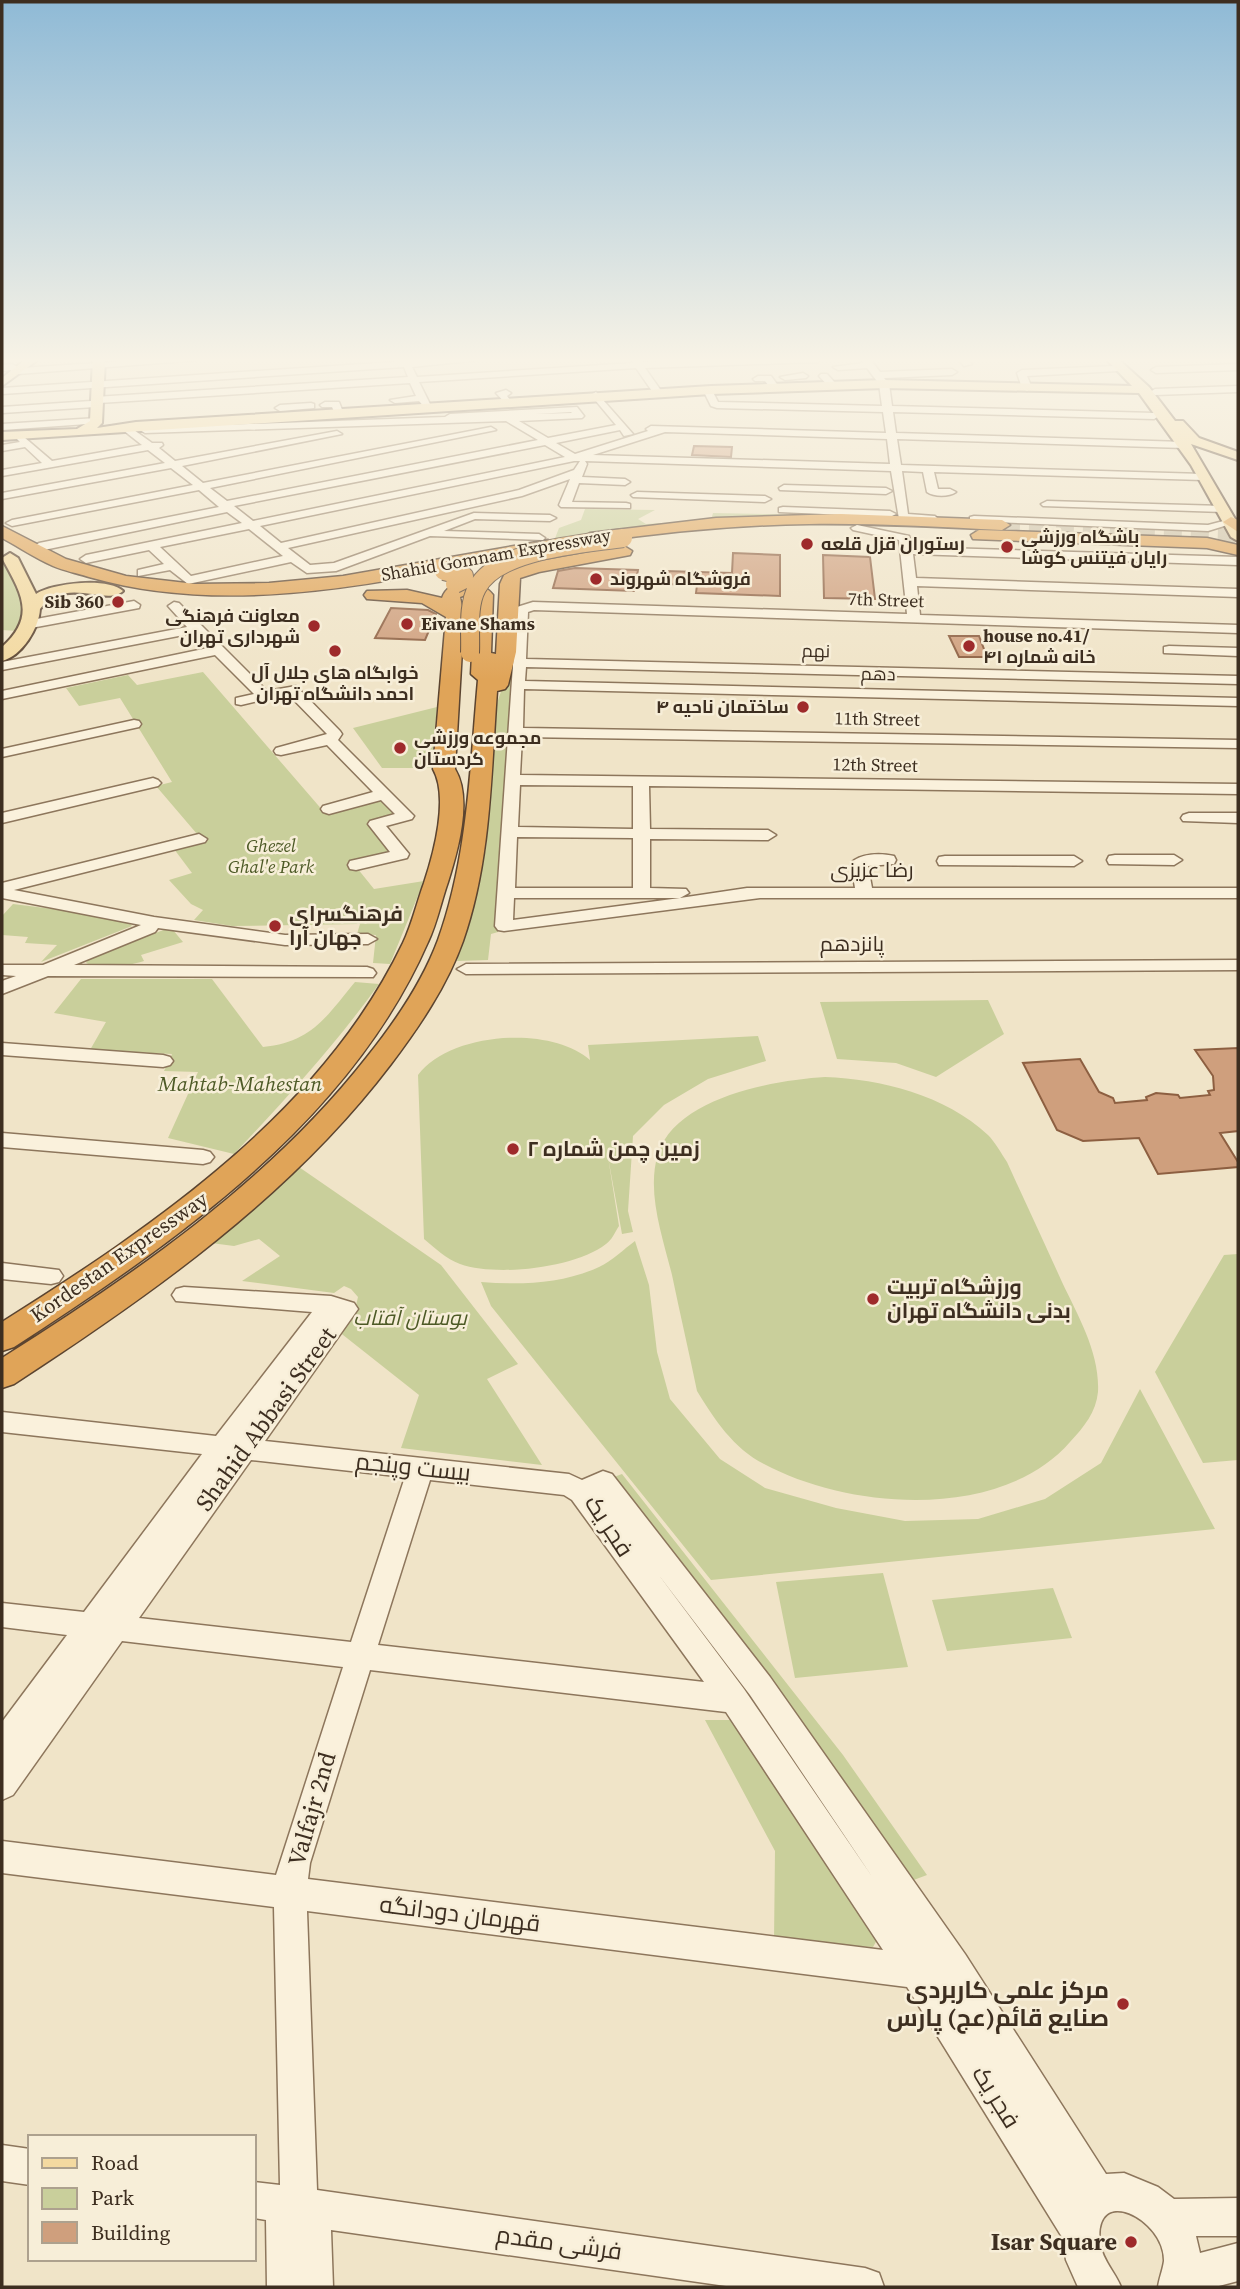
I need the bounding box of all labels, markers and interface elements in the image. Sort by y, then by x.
street label: Shahid Gomnam Expressway [379,522,613,587]
place label: باشگاه ورزشی رایان فیتنس کوشا [1021,524,1167,570]
place label: رستوران قزل قلعه [821,531,965,556]
marker: رستوران قزل قلعه [799,536,815,552]
marker: باشگاه ورزشی رایان فیتنس کوشا [999,539,1015,555]
place label: فروشگاه شهروند [610,566,751,591]
marker: فروشگاه شهروند [588,571,604,587]
street label: 7th Street [847,586,925,613]
place label: Sib 360 [44,589,104,614]
marker: Sib 360 [110,594,126,610]
place label: معاونت فرهنگی شهرداری تهران [165,603,300,649]
place label: Eivane Shams [421,611,535,636]
marker: Eivane Shams [399,616,415,632]
marker: معاونت فرهنگی شهرداری تهران [306,618,322,634]
place label: house no.41/ خانه شماره ۴۱ [983,623,1096,669]
street label: نهم [802,638,831,663]
marker: house no.41/ خانه شماره ۴۱ [961,638,977,654]
marker: خوابگاه های جلال آل احمد دانشگاه تهران [327,643,343,659]
place label: خوابگاه های جلال آل احمد دانشگاه تهران [251,660,419,706]
street label: دهم [860,661,896,686]
place label: ساختمان ناحیه ۴ [656,694,789,719]
marker: ساختمان ناحیه ۴ [795,699,811,715]
street label: 11th Street [834,705,920,732]
place label: مجموعه ورزشی کردستان [414,725,542,771]
marker: مجموعه ورزشی کردستان [392,740,408,756]
street label: 12th Street [832,751,918,778]
park label: Ghezel Ghal'e Park [228,833,314,879]
street label: رضا عزیزی [830,855,914,884]
place label: فرهنگسرای جهان آرا [289,899,403,952]
marker: فرهنگسرای جهان آرا [267,918,283,934]
street label: پانزدهم [820,929,885,958]
park label: Mahtab-Mahestan [157,1069,322,1098]
place label: زمین چمن شماره ۲ [527,1134,700,1164]
marker: زمین چمن شماره ۲ [505,1141,521,1157]
street label: Kordestan Expressway [24,1184,213,1329]
place label: ورزشگاه تربیت بدنی دانشگاه تهران [887,1272,1071,1325]
marker: ورزشگاه تربیت بدنی دانشگاه تهران [865,1291,881,1307]
park label: بوستان آفتاب [353,1303,468,1332]
street label: Shahid Abbasi Street [188,1320,344,1518]
street label: بیست وپنجم [354,1444,473,1489]
street label: فجر یک [577,1488,642,1563]
street label: Valfajr 2nd [280,1748,344,1870]
street label: قهرمان دودانگه [378,1887,542,1940]
place label: مرکز علمی کاربردی صنایع قائم(عج) پارس [887,1973,1109,2035]
marker: مرکز علمی کاربردی صنایع قائم(عج) پارس [1115,1996,1131,2012]
street label: فجر یک [964,2059,1028,2134]
legend [28,2135,256,2261]
text: Road [91,2148,139,2177]
text: Park [91,2183,135,2212]
street label: فرشی مقدم [494,2217,624,2268]
text: Building [91,2218,170,2247]
place label: Isar Square [991,2225,1117,2258]
marker: Isar Square [1123,2234,1139,2250]

